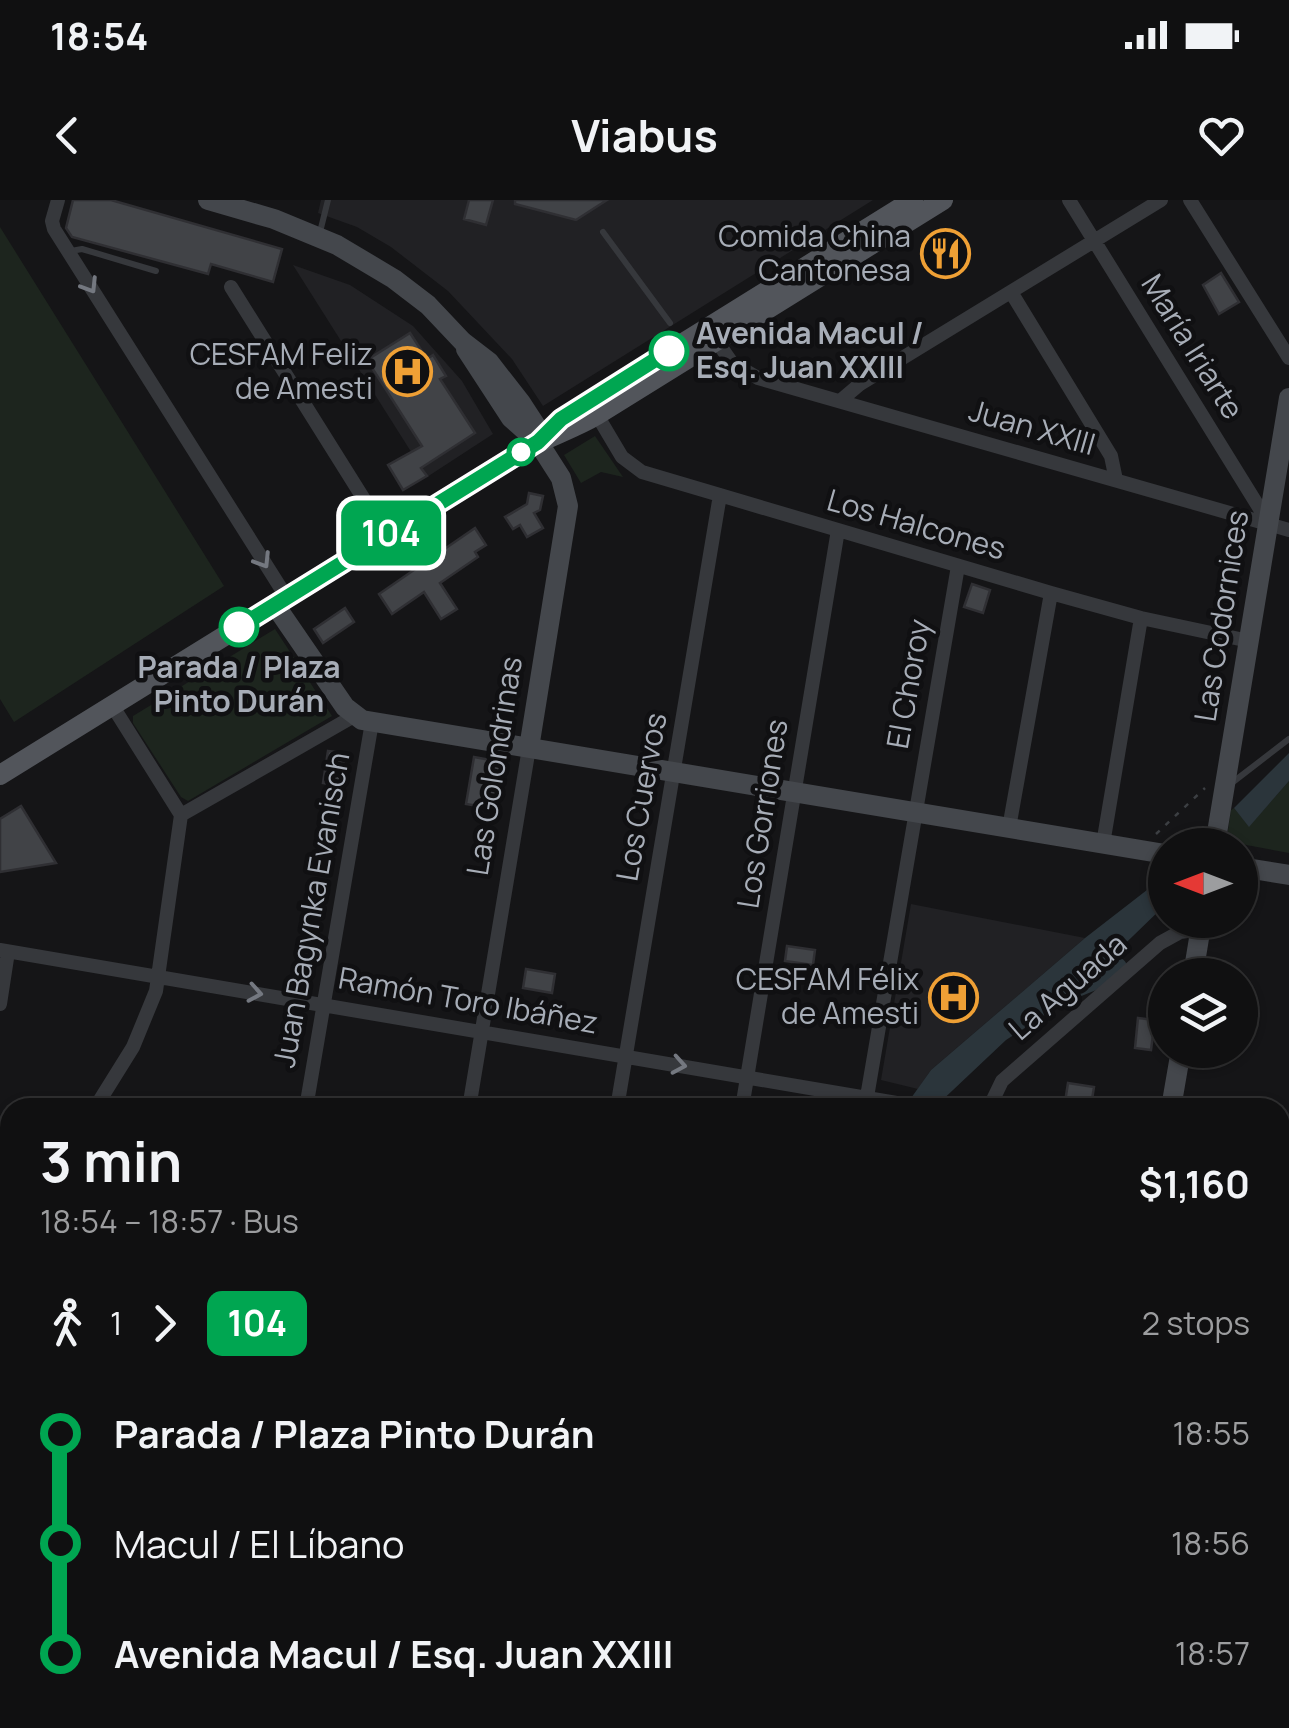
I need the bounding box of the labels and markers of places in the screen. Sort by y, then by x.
place label: Comida China Cantonesa [718,215,911,290]
restaurant icon: Comida China Cantonesa [920,228,972,280]
place label: Avenida Macul / Esq. Juan XXIII [696,312,924,387]
marker: Avenida Macul / Esq. Juan XXIII [650,332,688,370]
place label: CESFAM Feliz de Amesti [190,333,373,408]
hospital icon: CESFAM Feliz de Amesti [382,346,434,398]
unlabelled marker [508,439,534,465]
marker: Parada / Plaza Pinto Durán [220,608,258,646]
place label: Parada / Plaza Pinto Durán [138,646,340,721]
place label: CESFAM Félix de Amesti [736,958,919,1033]
hospital icon: CESFAM Félix de Amesti [928,971,980,1023]

